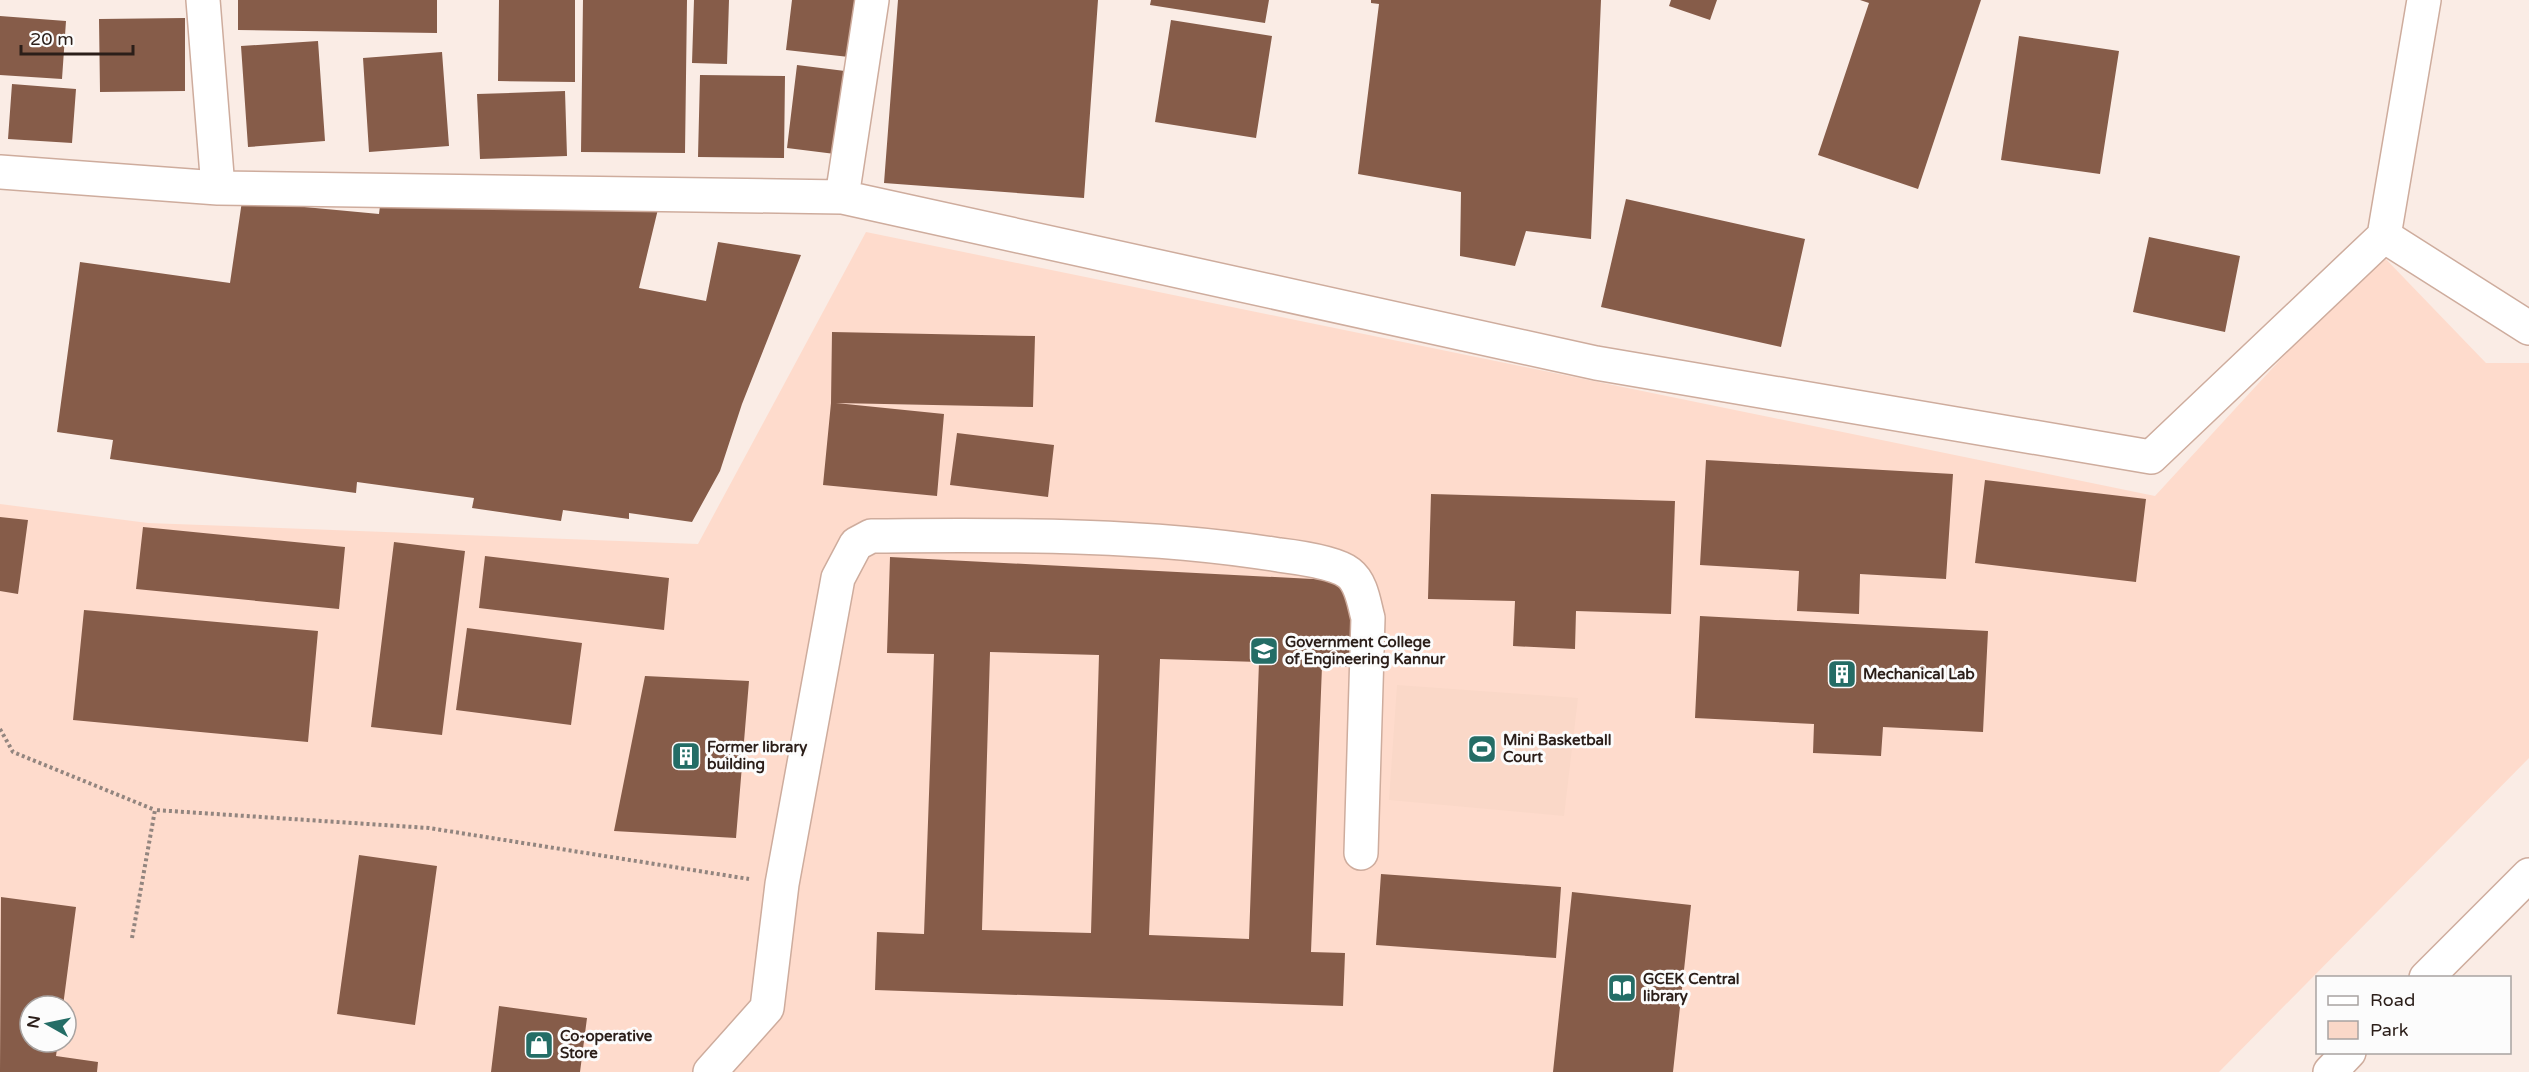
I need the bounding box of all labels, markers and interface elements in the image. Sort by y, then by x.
scale bar [21,18,134,56]
text: 20 m [30,28,74,50]
place label: Government College of Engineering Kannur [1285,633,1445,669]
school or university icon: Government College of Engineering Kannur [1248,635,1280,667]
building icon: Mechanical Lab [1826,658,1858,690]
place label: Mechanical Lab [1863,665,1975,683]
place label: Mini Basketball Court [1503,731,1612,766]
sports icon: Mini Basketball Court [1466,733,1498,765]
place label: Former library building [707,738,807,774]
building icon: Former library building [670,740,702,772]
place label: GCEK Central library [1643,970,1740,1006]
library icon: GCEK Central library [1606,972,1638,1004]
legend [2316,976,2511,1054]
text: Road [2370,989,2415,1011]
north arrow [18,994,78,1054]
text: N [23,1014,45,1030]
text: Park [2370,1019,2409,1041]
place label: Co-operative Store [560,1027,653,1062]
shop icon: Co-operative Store [523,1029,555,1061]

